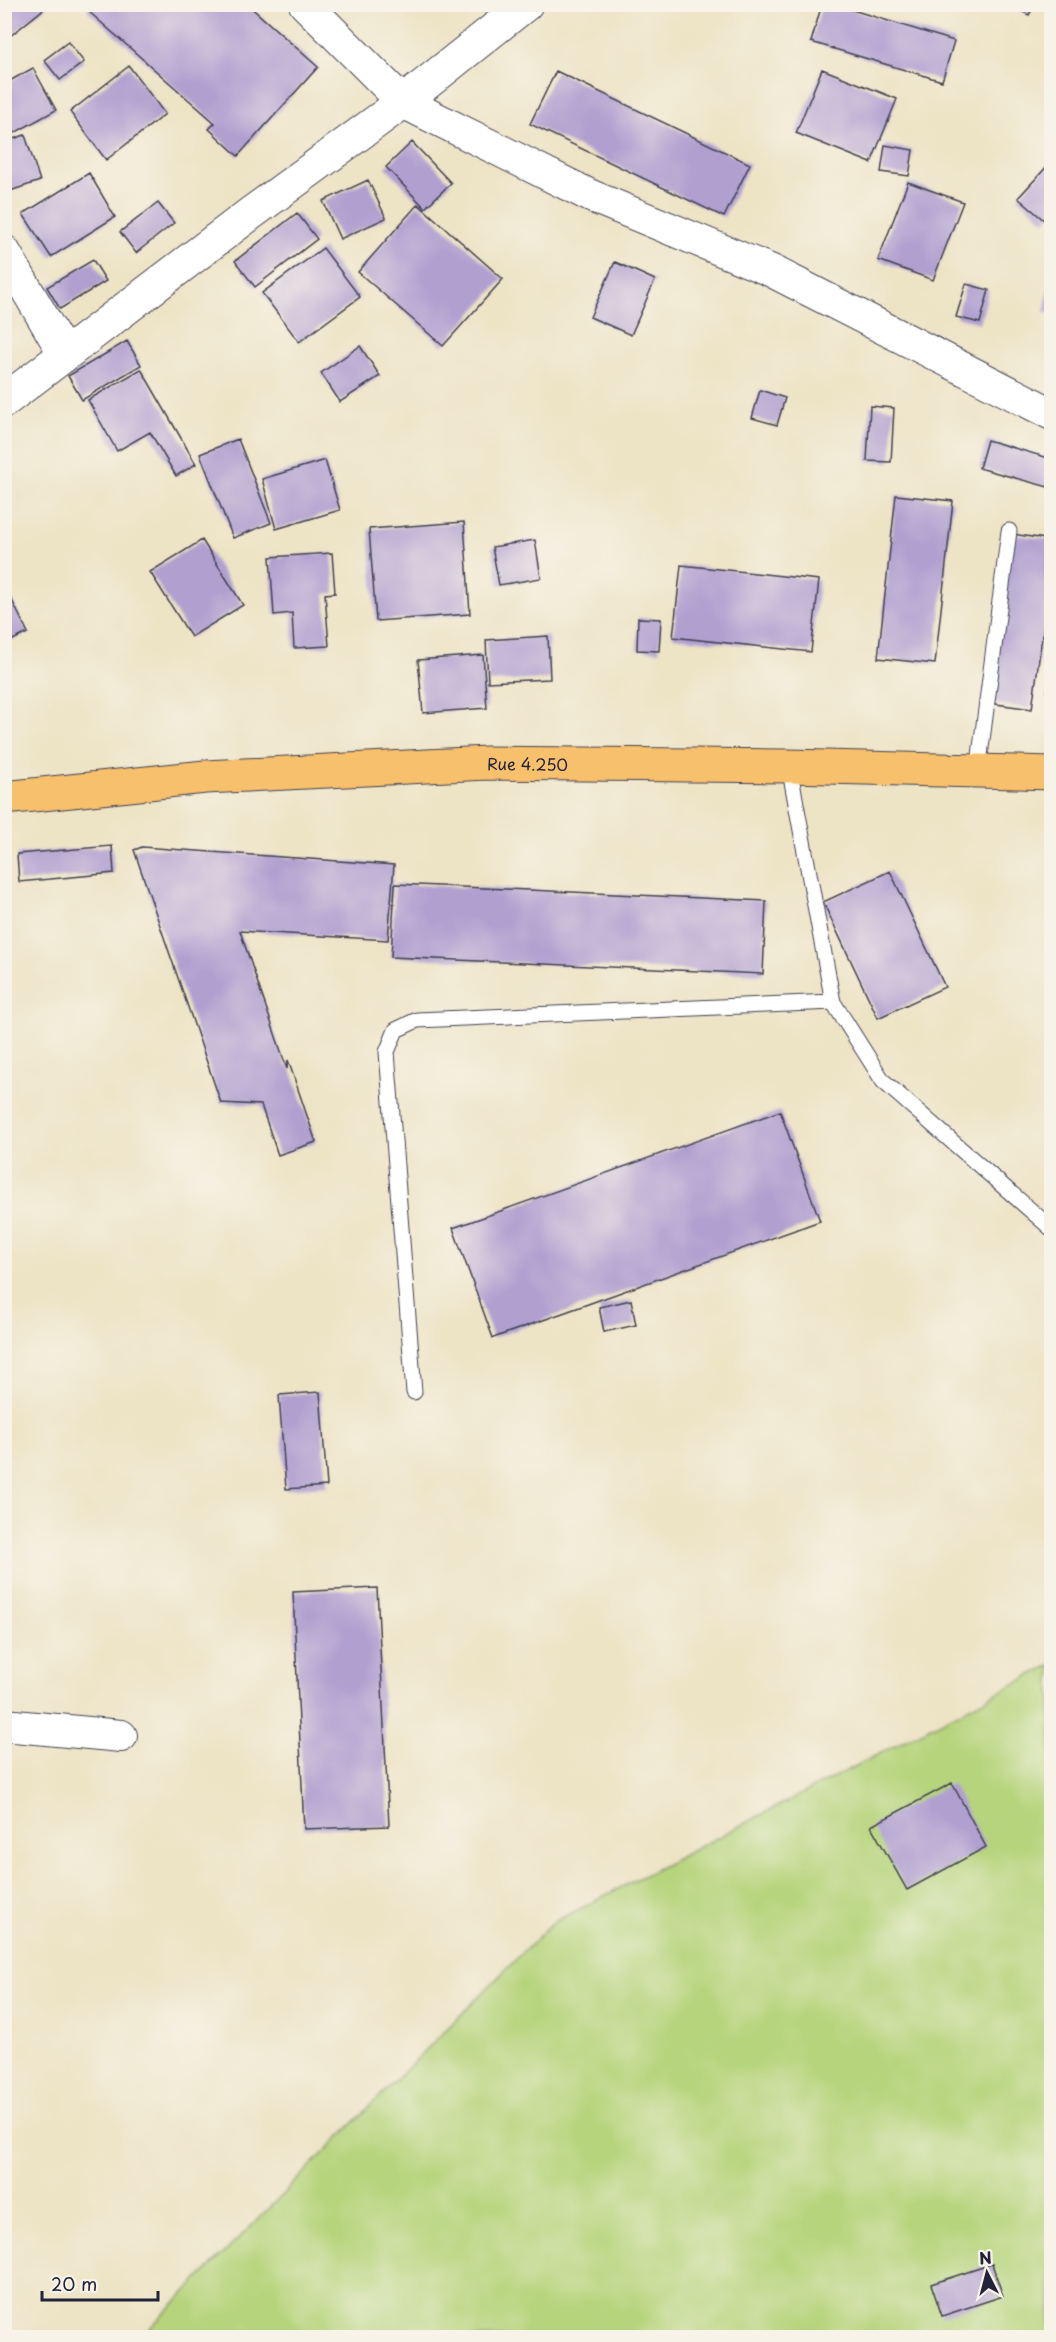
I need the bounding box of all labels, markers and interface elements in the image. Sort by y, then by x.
street label: Rue 4.250 [487,751,568,776]
north arrow [957,2243,1017,2303]
text: N [978,2244,993,2270]
scale bar [42,2264,158,2302]
text: 20 m [51,2270,97,2297]

